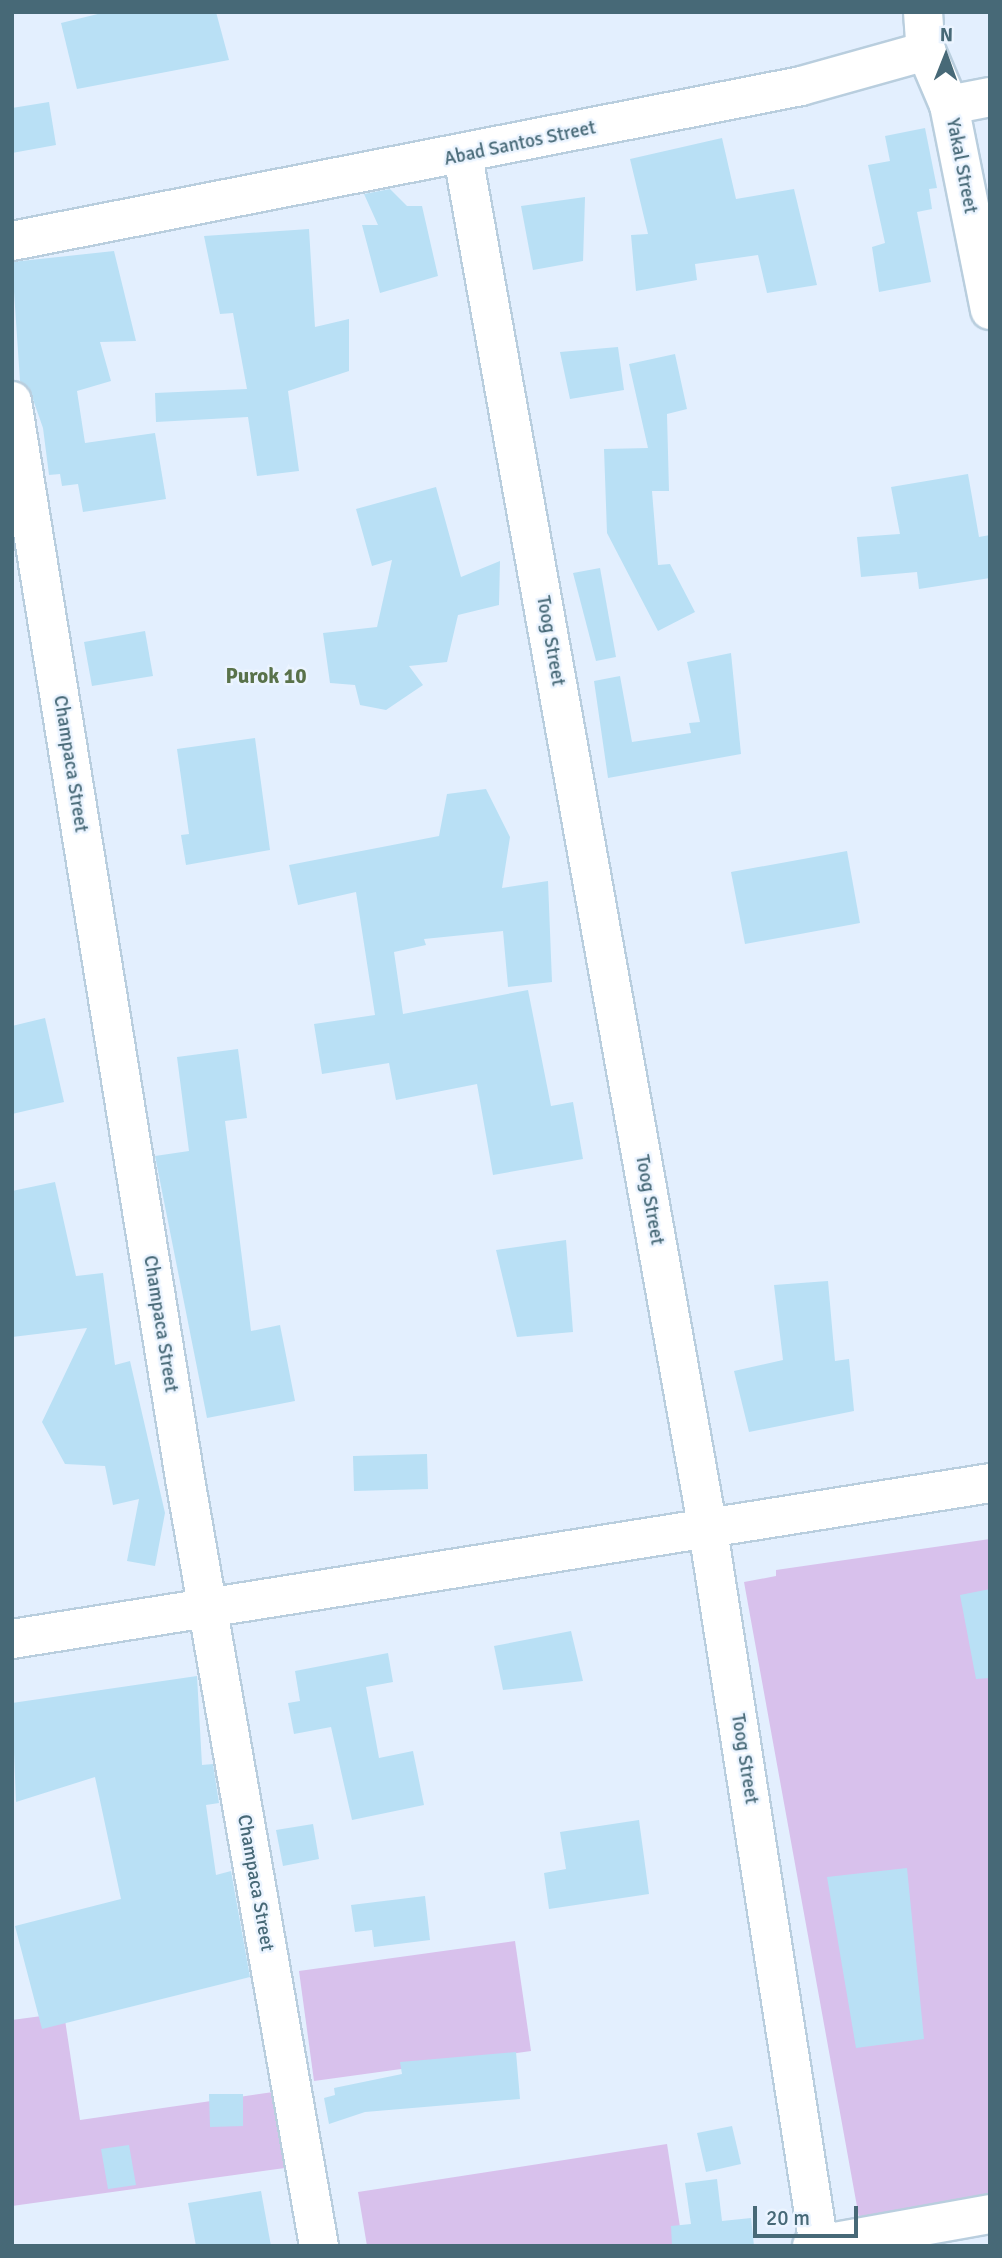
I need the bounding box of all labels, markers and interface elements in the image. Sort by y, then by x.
north arrow [911,21,981,91]
text: N [940,23,953,47]
street label: Yakal Street [941,116,981,216]
street label: Abad Santos Street [442,117,598,171]
street label: Toog Street [531,594,569,688]
district label: Purok 10 [226,663,306,689]
street label: Champaca Street [48,694,92,834]
street label: Toog Street [630,1153,668,1247]
street label: Champaca Street [138,1254,182,1394]
street label: Toog Street [726,1712,762,1806]
street label: Champaca Street [232,1813,278,1953]
scale bar [757,2192,862,2236]
text: 20 m [766,2205,810,2231]

